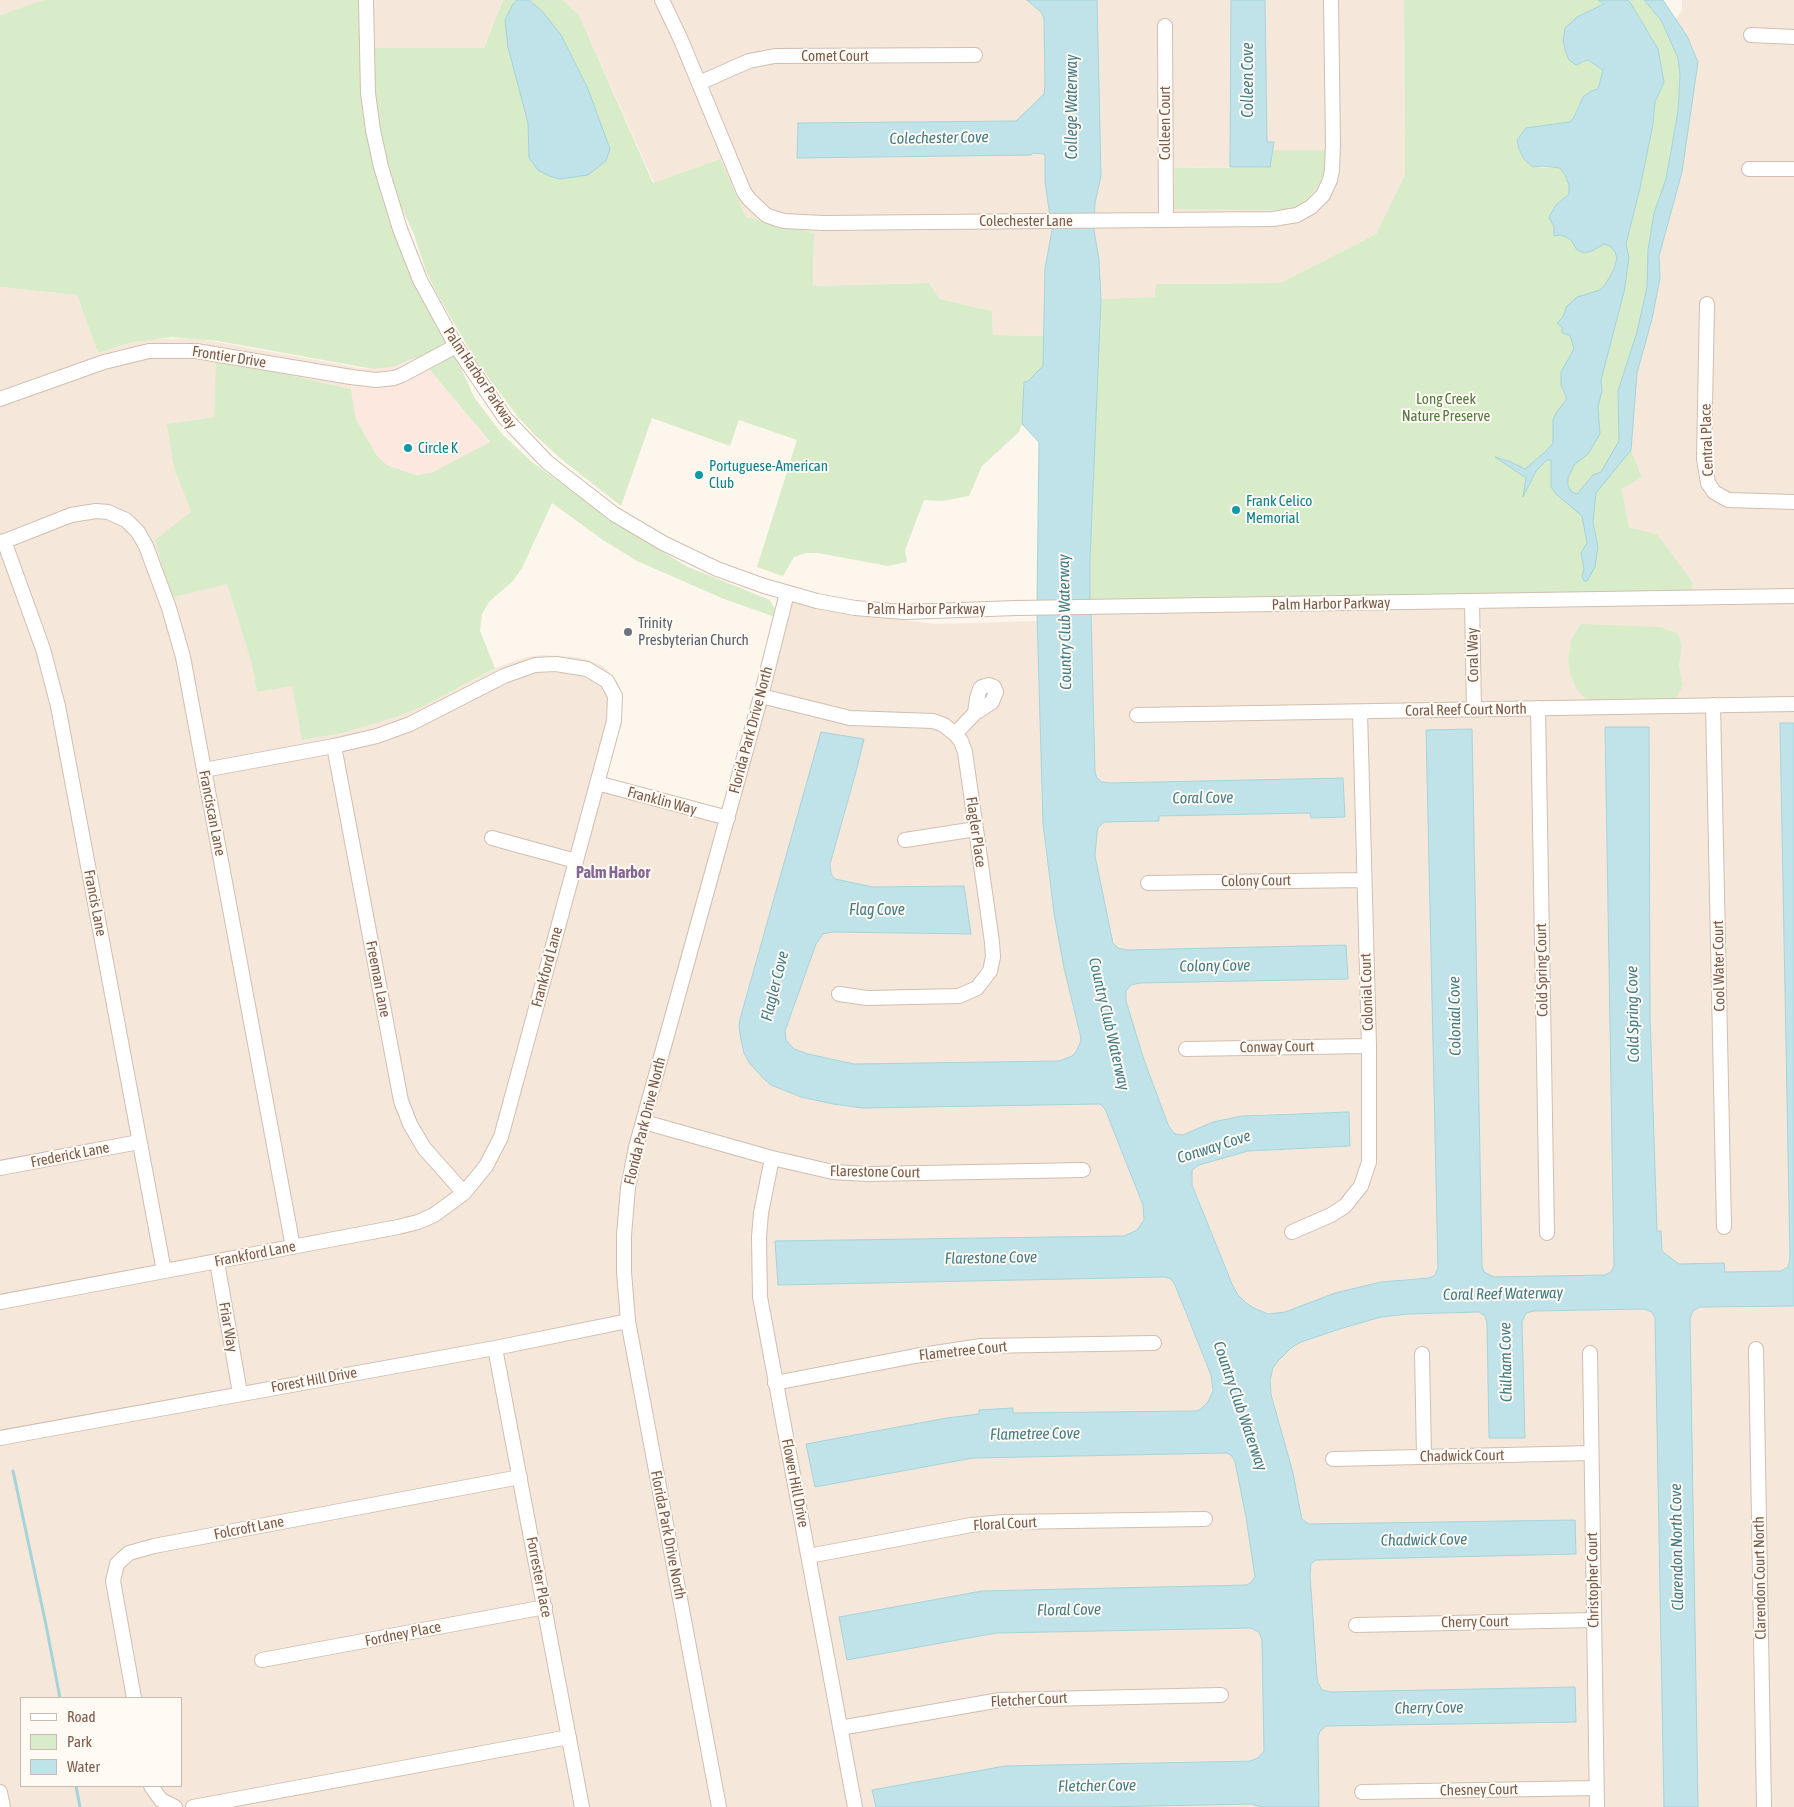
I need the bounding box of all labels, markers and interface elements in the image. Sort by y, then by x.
water label: Colleen Cove [1238,42,1258,118]
street label: Comet Court [801,47,869,65]
water label: College Waterway [1062,55,1082,159]
street label: Colleen Court [1156,86,1174,160]
water label: Colechester Cove [889,128,989,148]
street label: Colechester Lane [979,212,1073,230]
street label: Palm Harbor Parkway [439,324,521,432]
street label: Frontier Drive [191,342,267,372]
park label: Long Creek Nature Preserve [1402,390,1490,425]
street label: Central Place [1697,403,1717,477]
place label: Circle K [418,439,458,457]
marker: Circle K [402,442,414,454]
place label: Portuguese-American Club [709,457,828,492]
marker: Portuguese-American Club [693,469,705,481]
place label: Frank Celico Memorial [1246,492,1312,527]
marker: Frank Celico Memorial [1230,504,1242,516]
water label: Country Club Waterway [1054,554,1076,690]
street label: Palm Harbor Parkway [1272,594,1390,614]
street label: Palm Harbor Parkway [867,600,985,618]
place label: Trinity Presbyterian Church [638,614,749,649]
marker: Trinity Presbyterian Church [622,626,634,638]
street label: Coral Way [1464,628,1482,682]
street label: Florida Park Drive North [725,664,777,796]
street label: Coral Reef Court North [1405,700,1527,720]
street label: Franciscan Lane [195,769,229,857]
street label: Franklin Way [625,783,699,819]
water label: Coral Cove [1172,788,1234,808]
street label: Flagler Place [962,795,990,869]
district label: Palm Harbor [576,863,650,883]
street label: Francis Lane [80,868,110,938]
street label: Colony Court [1221,871,1291,891]
water label: Flag Cove [849,900,905,920]
street label: Cool Water Court [1709,920,1729,1012]
street label: Cold Spring Court [1532,923,1552,1017]
street label: Frankford Lane [528,925,566,1009]
street label: Freeman Lane [362,939,394,1019]
water label: Flagler Cove [757,949,793,1023]
street label: Colonial Court [1357,953,1377,1031]
water label: Country Club Waterway [1084,956,1134,1092]
water label: Colony Cove [1179,956,1251,976]
water label: Cold Spring Cove [1623,965,1643,1063]
water label: Colonial Cove [1445,976,1465,1056]
street label: Conway Court [1239,1037,1315,1057]
street label: Florida Park Drive North [620,1055,670,1187]
water label: Conway Cove [1175,1126,1253,1168]
street label: Frederick Lane [29,1139,111,1171]
street label: Flarestone Court [830,1162,920,1182]
street label: Frankford Lane [213,1237,297,1271]
water label: Flarestone Cove [945,1248,1037,1268]
water label: Coral Reef Waterway [1443,1283,1563,1305]
street label: Friar Way [215,1300,241,1354]
water label: Chilham Cove [1496,1322,1516,1402]
street label: Flametree Court [918,1337,1008,1365]
water label: Country Club Waterway [1209,1339,1271,1473]
street label: Forest Hill Drive [270,1364,358,1396]
water label: Flametree Cove [990,1424,1080,1444]
street label: Flower Hill Drive [778,1437,812,1529]
street label: Chadwick Court [1420,1446,1504,1466]
street label: Florida Park Drive North [647,1469,689,1601]
water label: Clarendon North Cove [1666,1483,1688,1611]
street label: Folcroft Lane [212,1512,286,1544]
street label: Floral Court [973,1513,1037,1535]
street label: Clarendon Court North [1750,1516,1770,1640]
water label: Chadwick Cove [1381,1530,1467,1550]
street label: Christopher Court [1583,1532,1603,1628]
street label: Forrester Place [522,1535,556,1619]
water label: Floral Cove [1037,1600,1101,1620]
street label: Cherry Court [1441,1612,1509,1632]
street label: Fordney Place [363,1618,443,1650]
street label: Fletcher Court [990,1689,1068,1711]
legend [20,1697,182,1787]
water label: Cherry Cove [1394,1698,1464,1718]
text: Road [67,1708,96,1725]
text: Park [67,1733,92,1750]
text: Water [67,1758,100,1775]
water label: Fletcher Cove [1058,1776,1136,1796]
street label: Chesney Court [1440,1780,1518,1800]

